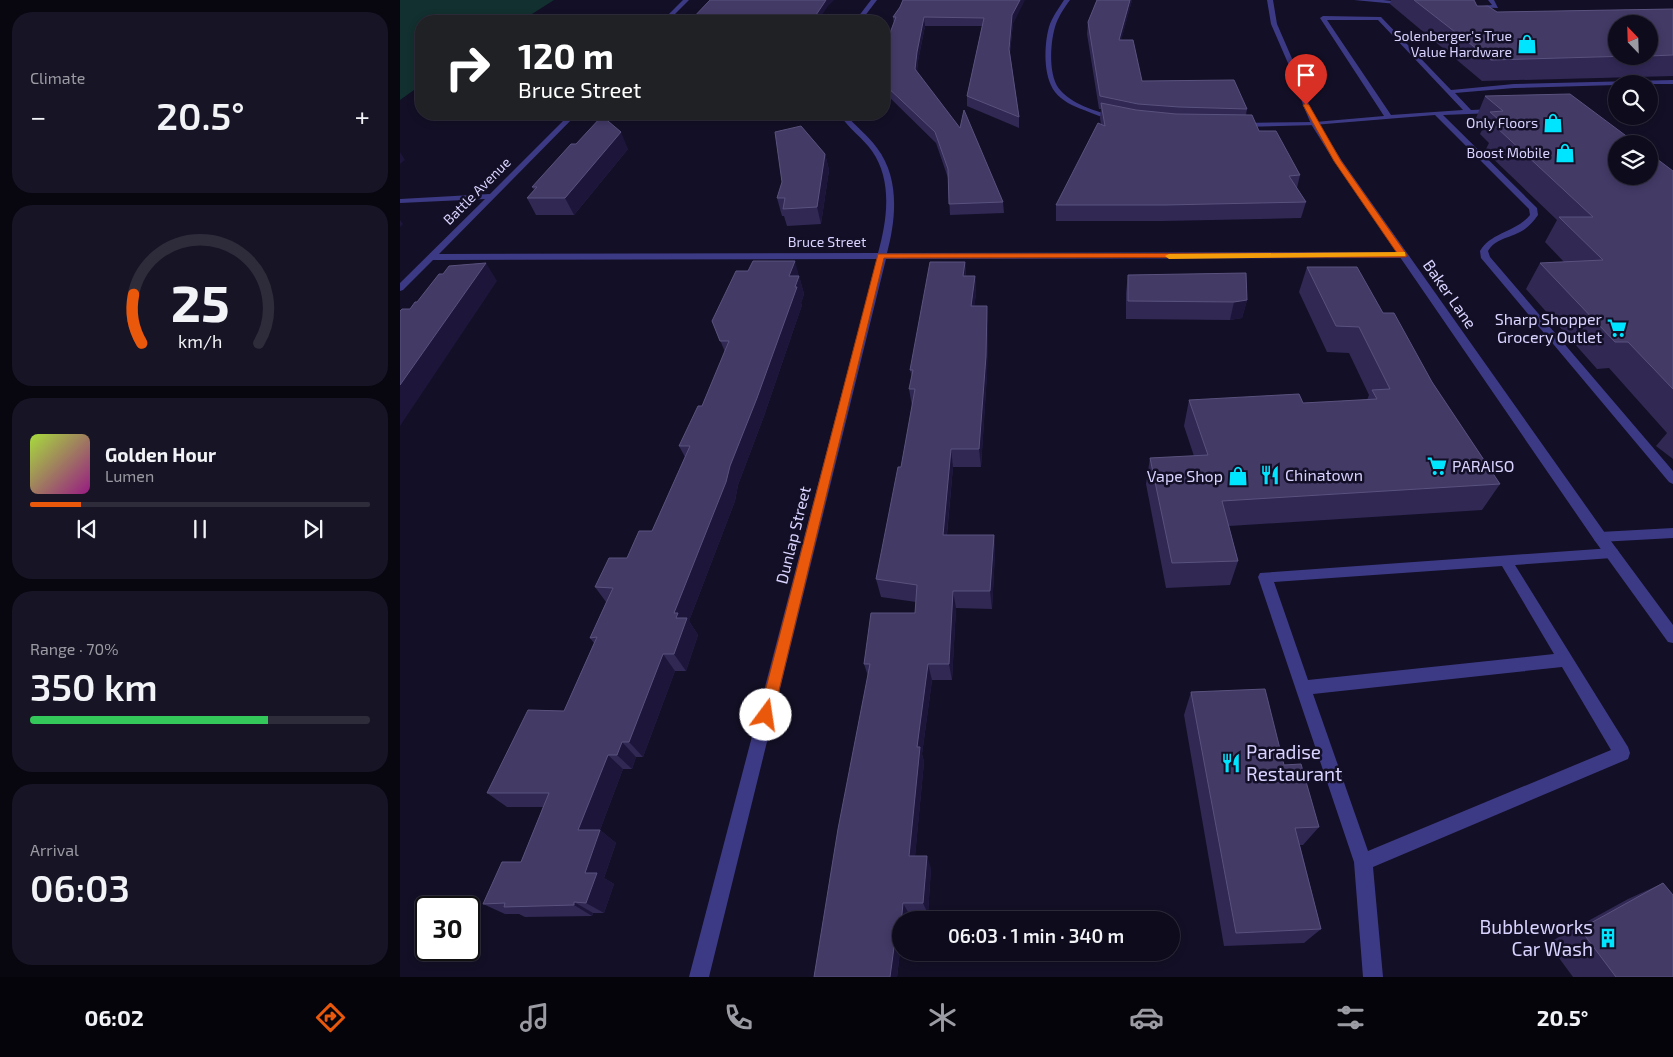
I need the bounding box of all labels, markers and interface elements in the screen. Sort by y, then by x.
north arrow [1608,15,1658,65]
map controls [1608,15,1658,185]
place label: Solenberger's True Value Hardware [1394,27,1512,60]
shop icon: Solenberger's True Value Hardware [1516,33,1538,55]
text: 120 m [518,34,614,76]
icon: right [435,35,500,100]
pin [1285,54,1327,105]
icon: arrive [1292,61,1320,89]
text: Climate [30,68,85,87]
button: search [1608,75,1658,125]
text: Bruce Street [518,76,641,102]
text: 20.5° [156,92,245,138]
text: − [30,99,46,133]
text: + [355,99,370,133]
shop icon: Only Floors [1542,112,1564,134]
place label: Only Floors [1466,114,1538,131]
button: layers [1608,135,1658,185]
shop icon: Boost Mobile [1554,142,1576,164]
place label: Boost Mobile [1466,144,1550,161]
street label: Battle Avenue [439,153,514,228]
street label: Bruce Street [788,233,866,250]
street label: Baker Lane [1420,256,1481,332]
text: 25 [171,270,229,332]
place label: Sharp Shopper Grocery Outlet [1495,309,1603,346]
supermarket icon: Sharp Shopper Grocery Outlet [1606,317,1628,339]
text: km/h [178,330,222,352]
text: Golden Hour [105,443,216,466]
supermarket icon: PARAISO [1426,455,1448,477]
place label: PARAISO [1452,456,1515,475]
restaurant icon: Chinatown [1259,464,1281,486]
shop icon: Vape Shop [1227,465,1249,487]
place label: Chinatown [1285,465,1363,484]
text: Lumen [105,466,154,485]
place label: Vape Shop [1147,466,1223,485]
street label: Dunlap Street [771,484,814,586]
icon: previous [73,515,101,543]
icon: pause [186,515,214,543]
icon: next [299,515,327,543]
text: Range · 70% [30,639,118,658]
text: 350 km [30,663,158,709]
position arrow [739,688,791,740]
place label: Paradise Restaurant [1246,740,1342,785]
restaurant icon: Paradise Restaurant [1220,752,1242,774]
text: Arrival [30,840,79,859]
text: 06:03 [30,864,130,910]
speed limit sign: 30 [415,896,480,961]
place label: Bubbleworks Car Wash [1480,915,1593,960]
text: 06:03 · 1 min · 340 m [948,924,1124,947]
building icon: Bubbleworks Car Wash [1597,927,1619,949]
icon: directions [313,1000,348,1035]
icon: music [517,1000,552,1035]
icon: phone [721,1000,756,1035]
icon: climate [925,1000,960,1035]
icon: car [1129,1000,1164,1035]
icon: filters [1333,1000,1368,1035]
text: 06:02 [85,1004,144,1030]
text: 20.5° [1537,1004,1588,1030]

